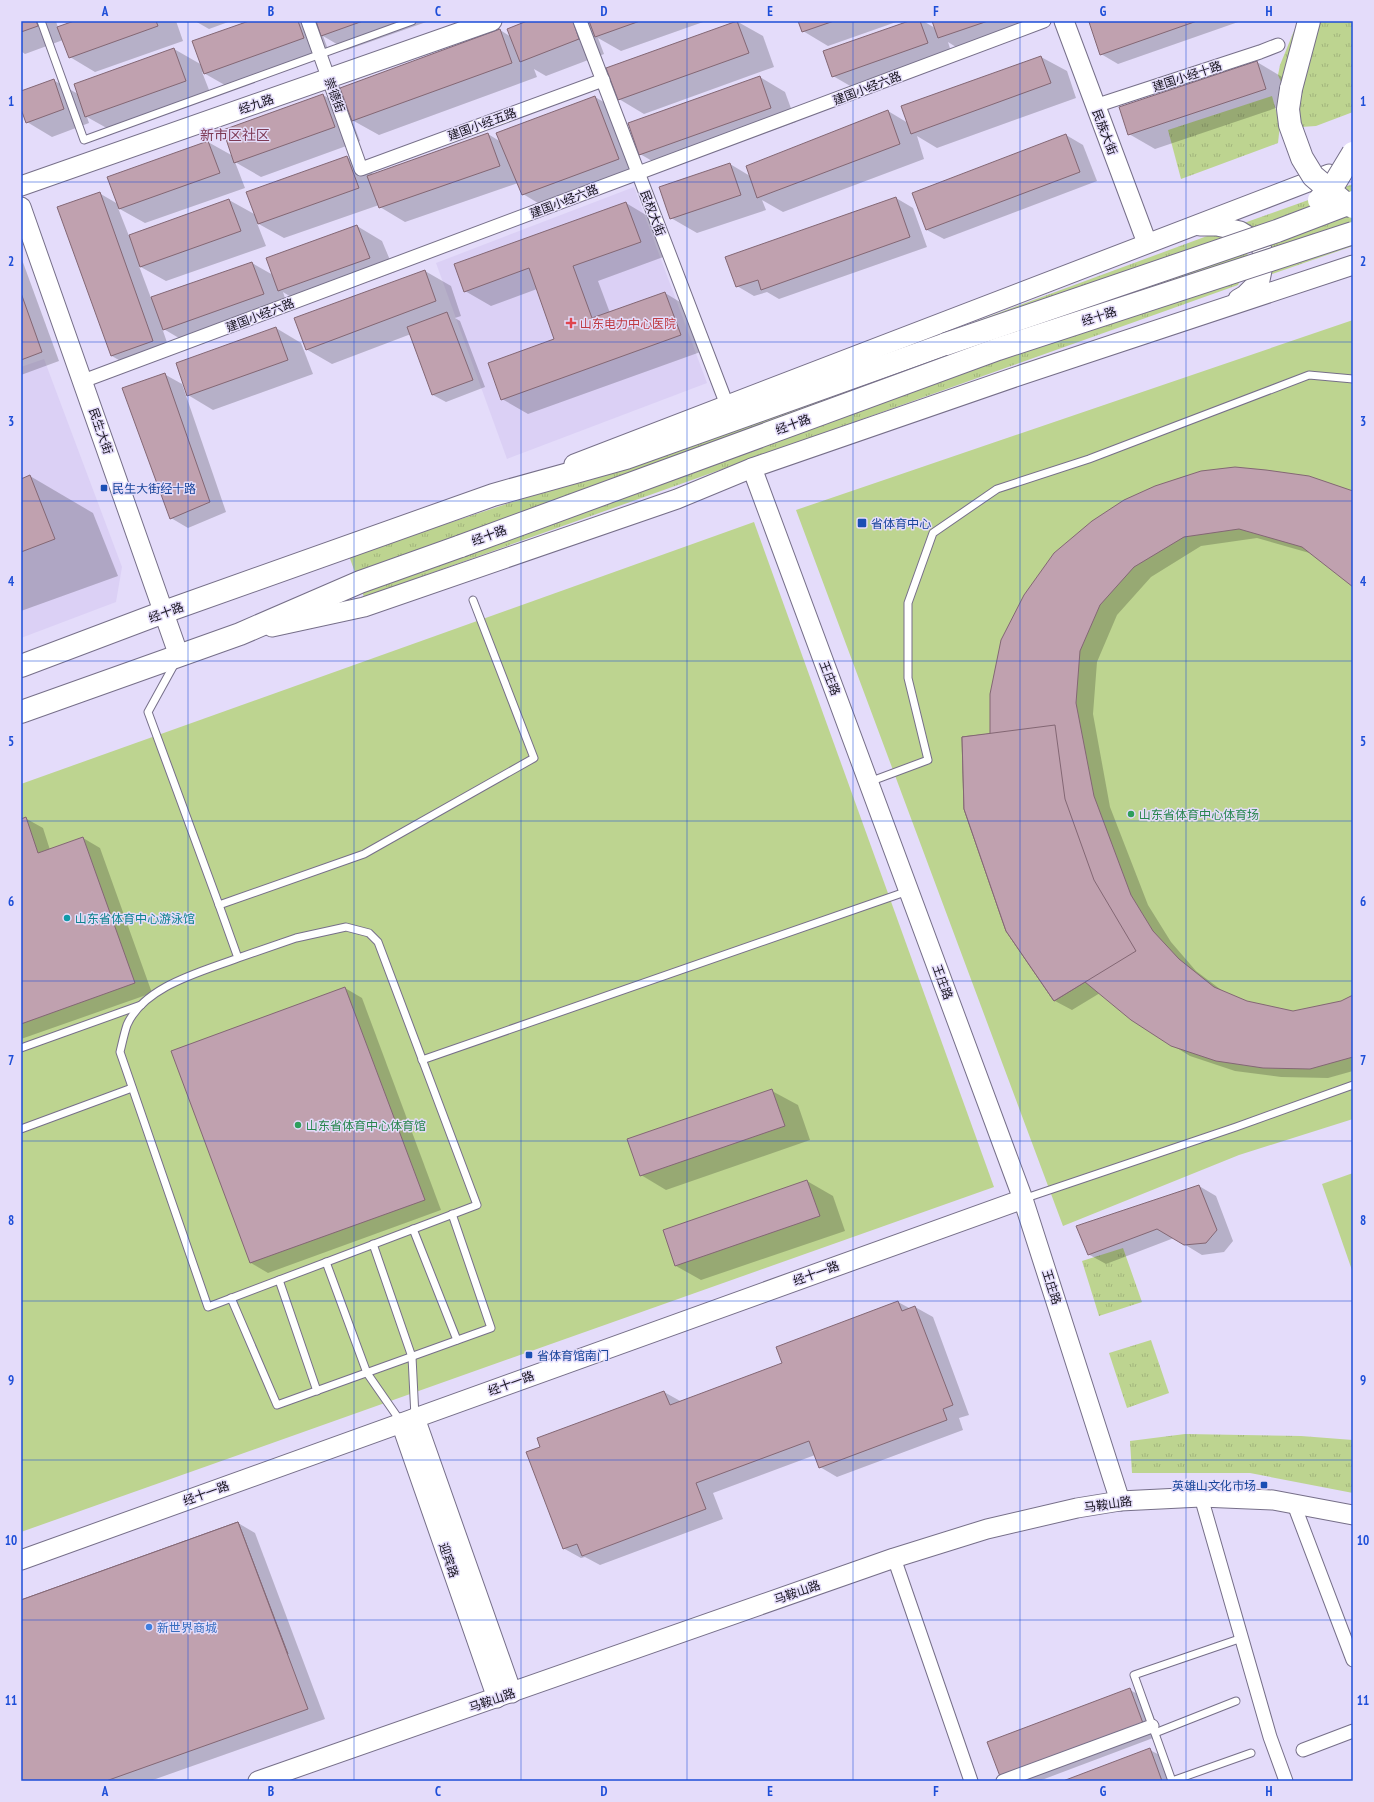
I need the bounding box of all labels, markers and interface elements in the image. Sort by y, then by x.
text: A [101,3,109,20]
text: B [268,3,274,20]
text: C [435,3,441,20]
text: D [601,3,608,20]
text: E [767,3,773,20]
text: F [933,3,939,20]
text: G [1100,3,1107,20]
text: H [1266,3,1273,20]
street label: 建国小经十路 [1150,58,1224,94]
street label: 建国小经六路 [831,68,903,108]
street label: 崇德街 [322,76,348,114]
street label: 经九路 [237,91,275,117]
text: 1 [8,93,14,110]
text: 1 [1360,93,1366,110]
street label: 建国小经五路 [446,105,518,143]
street label: 民族大街 [1089,107,1121,157]
district label: 新市区社区 [200,126,270,144]
street label: 建国小经六路 [528,181,600,221]
street label: 民权大街 [637,188,669,238]
text: 2 [8,253,14,270]
text: 2 [1360,253,1366,270]
street label: 建国小经六路 [224,295,296,335]
street label: 经十路 [1080,303,1118,329]
place label: 山东电力中心医院 [580,316,676,331]
marker: 山东电力中心医院 [565,317,577,329]
street label: 民生大街 [86,406,116,456]
street label: 经十路 [774,411,812,437]
text: 3 [8,413,14,430]
text: 3 [1360,413,1366,430]
place label: 民生大街经十路 [112,481,196,496]
marker: 民生大街经十路 [99,483,109,493]
place label: 省体育中心 [871,516,931,531]
marker: 省体育中心 [856,517,868,529]
street label: 经十路 [470,522,508,548]
text: 4 [8,573,15,590]
text: 4 [1360,573,1367,590]
street label: 经十路 [147,599,185,625]
street label: 王庄路 [817,659,843,697]
text: 5 [8,733,14,750]
text: 5 [1360,733,1366,750]
place label: 山东省体育中心体育场 [1139,807,1259,822]
marker: 山东省体育中心体育场 [1126,809,1136,819]
text: 6 [8,893,14,910]
text: 6 [1360,893,1366,910]
place label: 山东省体育中心游泳馆 [75,911,195,926]
marker: 山东省体育中心游泳馆 [62,913,72,923]
street label: 王庄路 [930,963,956,1001]
text: 7 [8,1052,14,1069]
text: 7 [1360,1052,1366,1069]
place label: 山东省体育中心体育馆 [306,1118,426,1133]
marker: 山东省体育中心体育馆 [293,1120,303,1130]
text: 8 [8,1212,14,1229]
text: 8 [1360,1212,1366,1229]
street label: 经十一路 [791,1258,841,1288]
street label: 王庄路 [1039,1268,1065,1306]
place label: 省体育馆南门 [537,1348,609,1363]
marker: 省体育馆南门 [524,1350,534,1360]
street label: 经十一路 [486,1368,536,1398]
text: 9 [8,1372,14,1389]
text: 9 [1360,1372,1366,1389]
street label: 经十一路 [181,1478,231,1508]
place label: 英雄山文化市场 [1172,1478,1256,1493]
marker: 英雄山文化市场 [1259,1480,1269,1490]
street label: 马鞍山路 [1083,1493,1133,1515]
text: 10 [5,1532,17,1549]
text: 10 [1357,1532,1369,1549]
street label: 迎宾路 [436,1541,462,1579]
street label: 马鞍山路 [772,1577,822,1607]
place label: 新世界商城 [157,1620,217,1635]
marker: 新世界商城 [144,1622,154,1632]
street label: 马鞍山路 [467,1685,517,1715]
text: 11 [5,1692,17,1709]
text: 11 [1357,1692,1369,1709]
text: A [101,1783,109,1800]
text: B [268,1783,274,1800]
text: C [435,1783,441,1800]
text: D [601,1783,608,1800]
text: E [767,1783,773,1800]
text: F [933,1783,939,1800]
text: G [1100,1783,1107,1800]
text: H [1266,1783,1273,1800]

